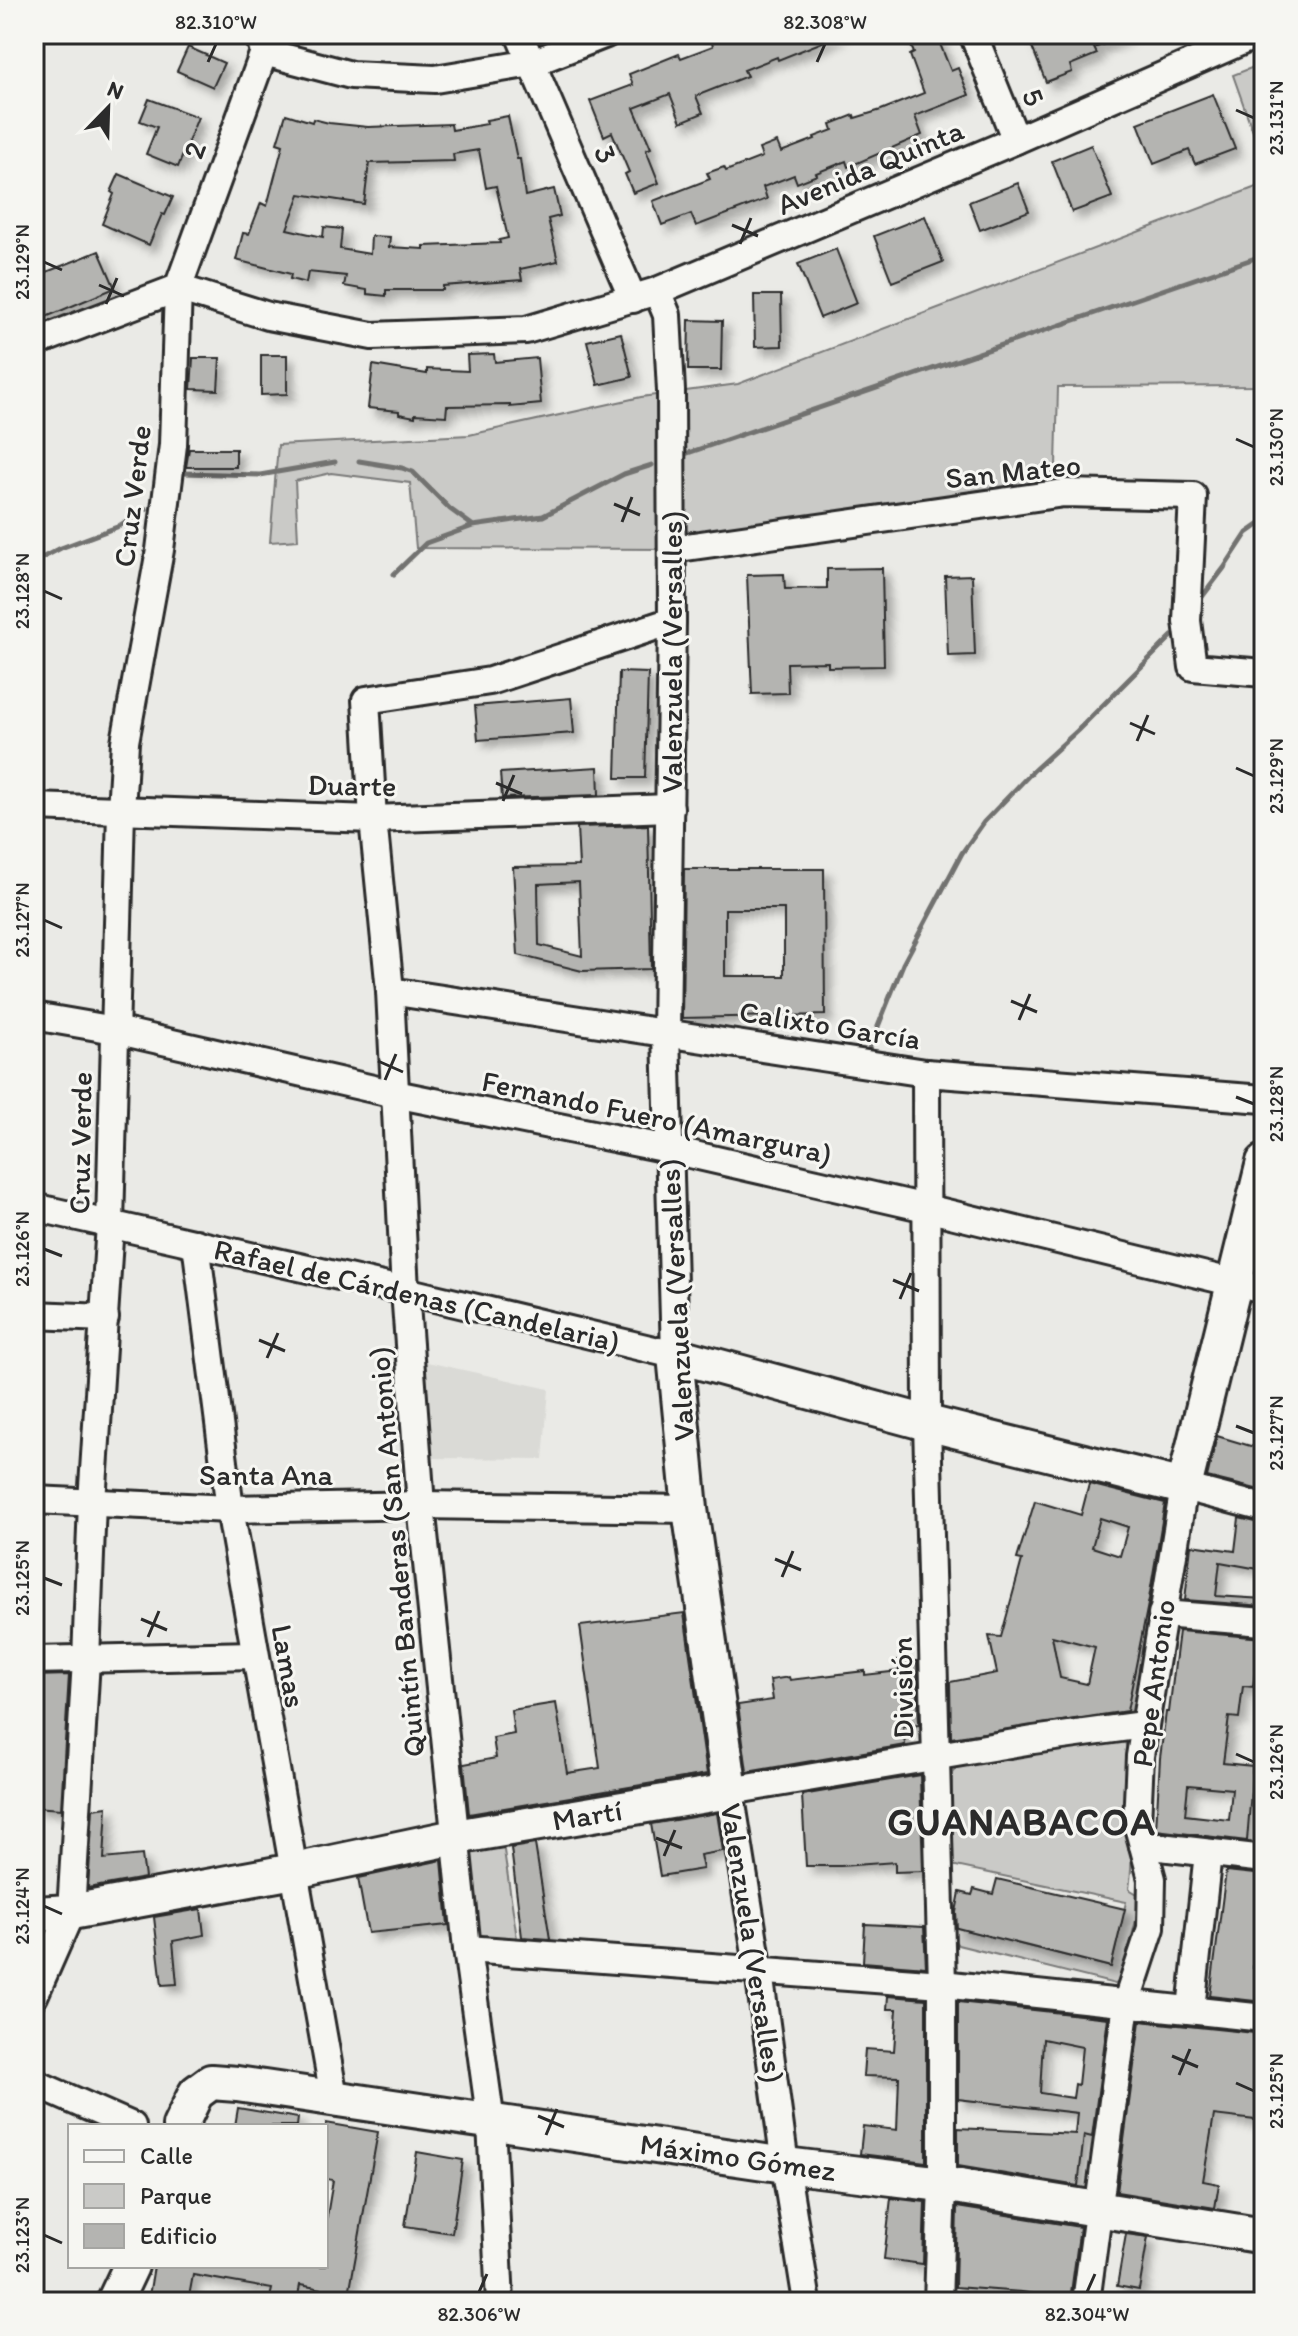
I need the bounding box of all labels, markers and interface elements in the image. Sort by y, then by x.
text: 82.310°W [175,10,257,34]
text: 82.308°W [783,10,867,34]
north arrow [68,68,148,148]
text: N [104,75,128,105]
text: 23.131°N [1264,80,1288,156]
street label: 5 [1014,83,1054,111]
street label: Avenida Quinta [771,111,969,223]
street label: 2 [174,136,214,164]
street label: 3 [586,139,626,169]
text: 23.129°N [10,224,34,300]
text: 23.130°N [1264,408,1288,486]
street label: Cruz Verde [105,423,159,569]
street label: San Mateo [943,445,1083,497]
street label: Valenzuela (Versalles) [653,511,690,793]
text: 23.128°N [10,553,34,629]
text: 23.129°N [1264,738,1288,814]
street label: Duarte [307,766,397,804]
text: 23.127°N [10,882,34,958]
street label: Calixto García [737,992,923,1058]
street label: Fernando Fuero (Amargura) [479,1062,835,1172]
text: 23.128°N [1264,1066,1288,1142]
street label: Cruz Verde [60,1071,100,1215]
street label: Valenzuela (Versalles) [650,1158,702,1442]
text: 23.126°N [10,1211,34,1287]
street label: Rafael de Cárdenas (Candelaria) [210,1230,624,1360]
street label: Quintín Banderas (San Antonio) [360,1345,432,1759]
text: 23.127°N [1264,1395,1288,1471]
street label: Santa Ana [199,1456,333,1493]
text: 23.125°N [10,1540,34,1616]
street label: Pepe Antonio [1123,1597,1183,1769]
street label: Lamas [263,1621,315,1711]
street label: División [883,1636,921,1740]
text: 23.126°N [1264,1724,1288,1800]
street label: Martí [550,1791,625,1839]
district label: GUANABACOA [887,1799,1157,1845]
street label: Valenzuela (Versalles) [713,1801,793,2085]
text: 23.124°N [10,1867,34,1945]
text: 23.125°N [1264,2053,1288,2129]
legend [68,2124,328,2268]
street label: Máximo Gómez [638,2125,838,2189]
text: Calle [140,2141,193,2170]
text: Parque [140,2181,212,2210]
text: 23.123°N [10,2197,34,2273]
text: Edificio [140,2221,217,2250]
text: 82.306°W [437,2302,521,2326]
text: 82.304°W [1045,2302,1129,2326]

